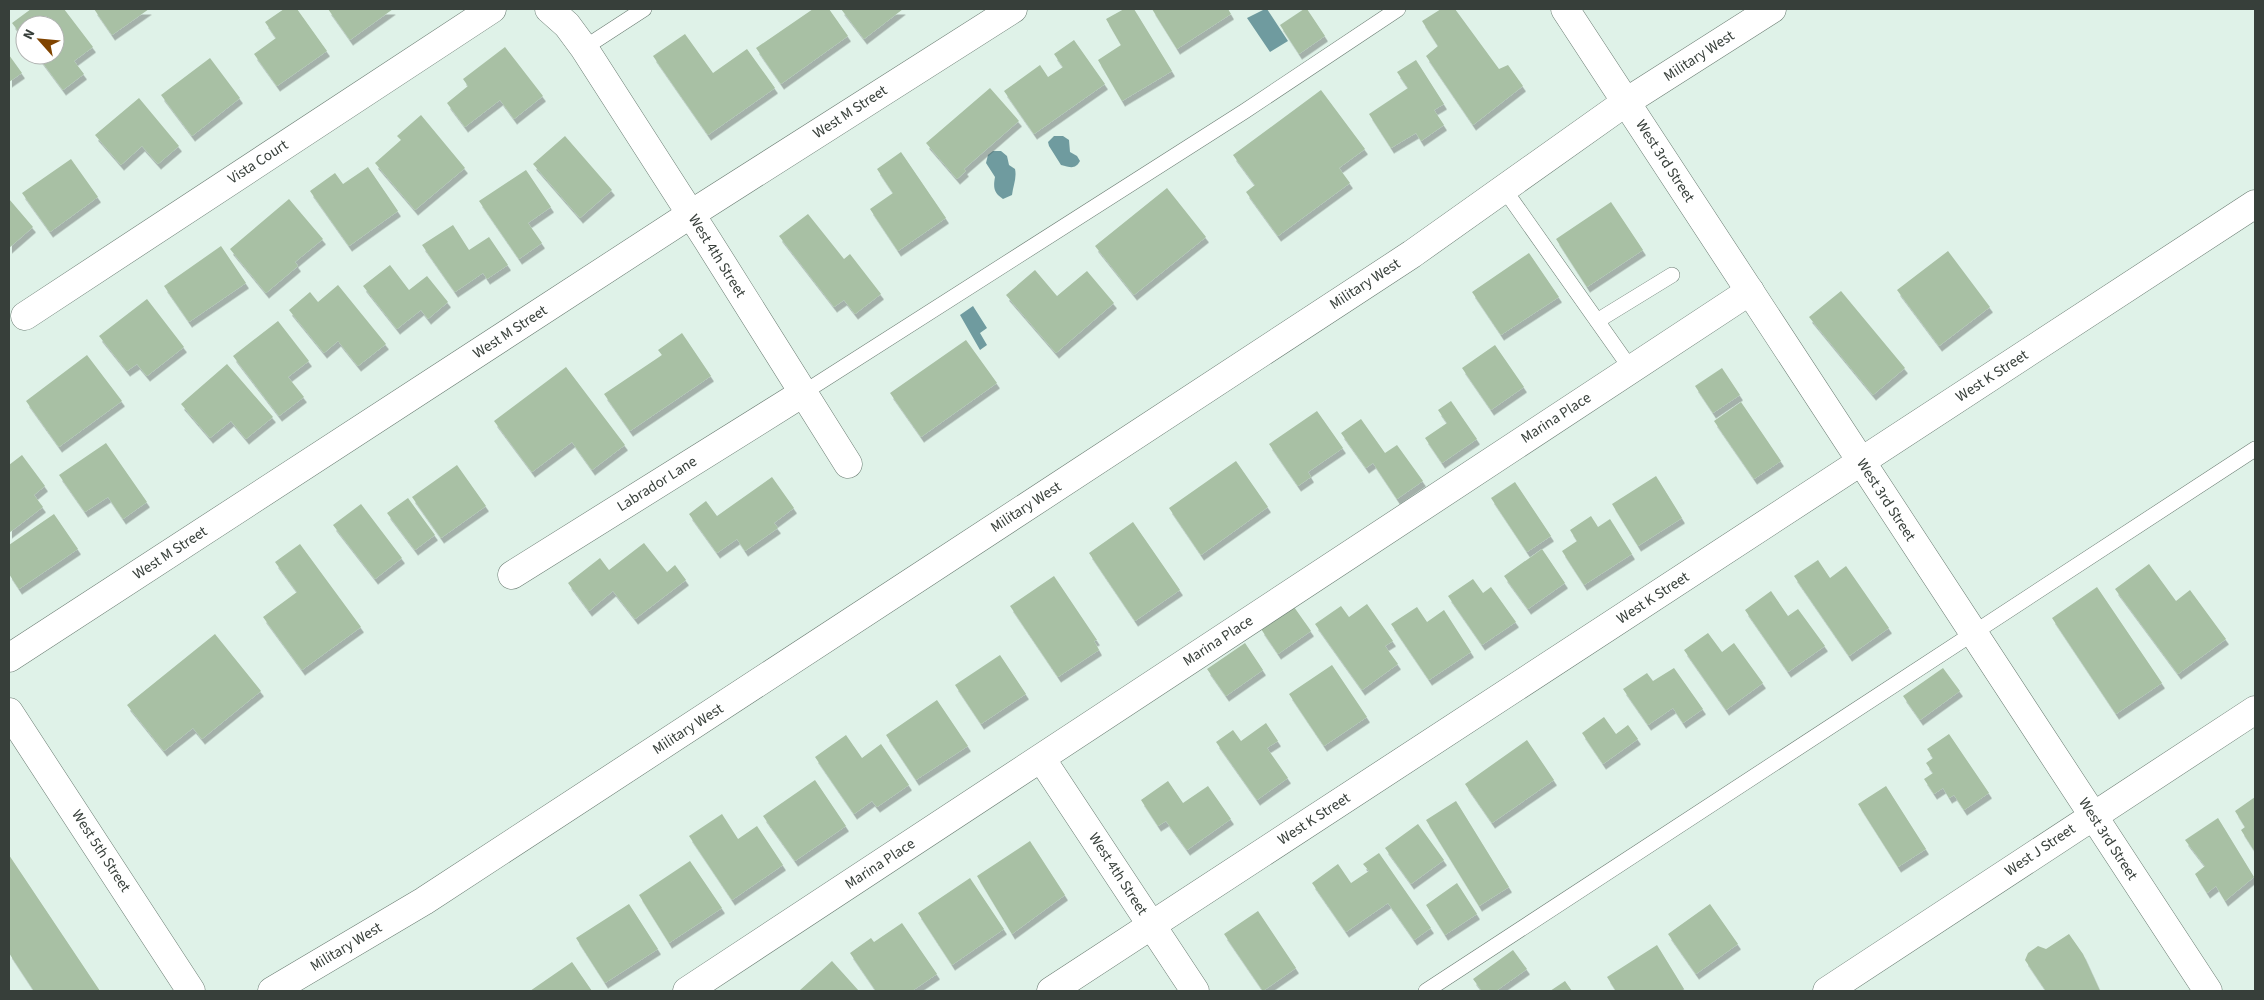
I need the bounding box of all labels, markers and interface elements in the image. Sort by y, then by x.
north arrow [15,15,65,65]
street label: Military West [1660,25,1738,87]
text: N [18,26,40,43]
street label: West M Street [809,80,891,144]
street label: West 3rd Street [1630,116,1700,206]
street label: Vista Court [224,135,292,189]
street label: West 4th Street [683,210,751,302]
street label: Military West [1326,253,1404,315]
street label: West M Street [469,300,551,364]
street label: West K Street [1952,345,2032,407]
street label: Marina Place [1517,387,1595,449]
street label: Labrador Lane [613,451,701,517]
street label: West 3rd Street [1851,455,1921,545]
street label: Military West [987,476,1065,538]
street label: West M Street [129,521,211,585]
street label: West K Street [1613,567,1693,629]
street label: Marina Place [1179,610,1257,672]
street label: Military West [649,698,727,760]
street label: West K Street [1274,788,1354,850]
street label: West 3rd Street [2073,794,2143,884]
street label: West 5th Street [66,806,136,896]
street label: West J Street [2001,819,2079,881]
street label: West 4th Street [1083,829,1153,919]
street label: Marina Place [841,833,919,895]
street label: Military West [306,917,386,977]

